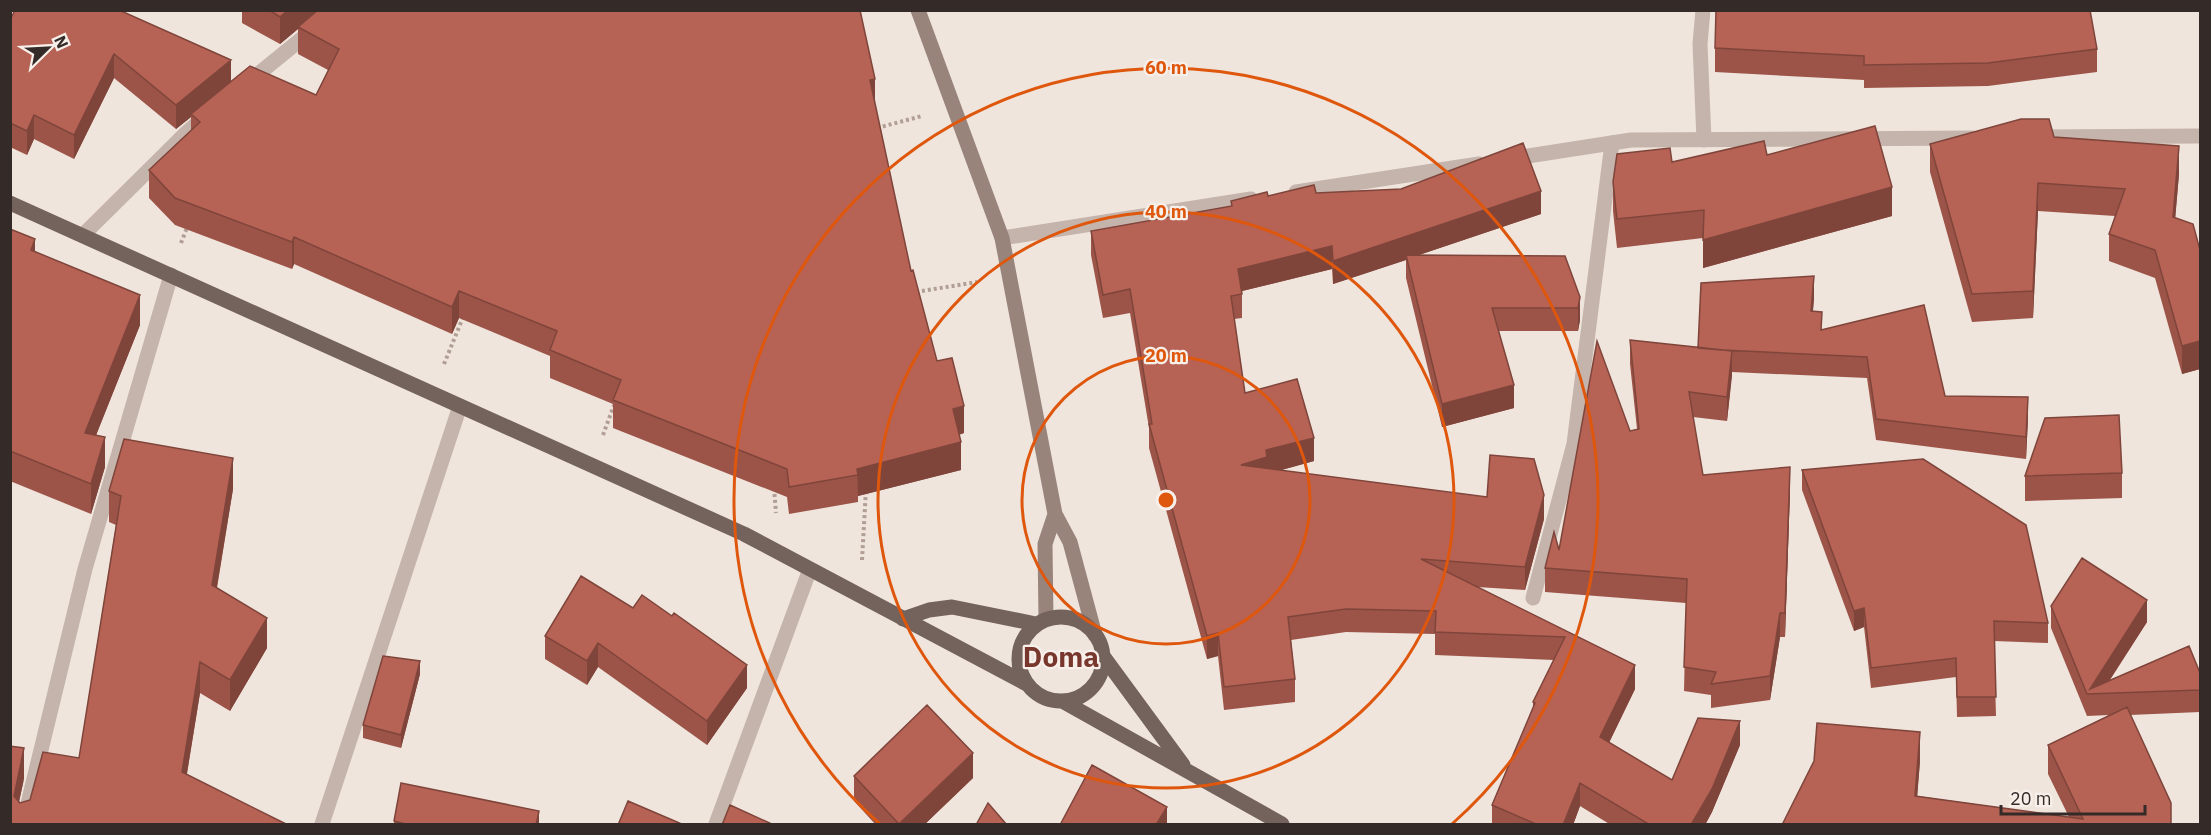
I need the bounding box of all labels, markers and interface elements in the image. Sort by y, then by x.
north arrow [18,18,78,78]
text: N [50,33,73,51]
text: 60 m [1145,56,1187,79]
text: 40 m [1145,200,1187,223]
text: 20 m [1145,344,1187,367]
centre of rings [1156,490,1176,510]
district label: Doma [1023,638,1099,675]
scale bar [2001,778,2145,816]
text: 20 m [2010,787,2052,810]

